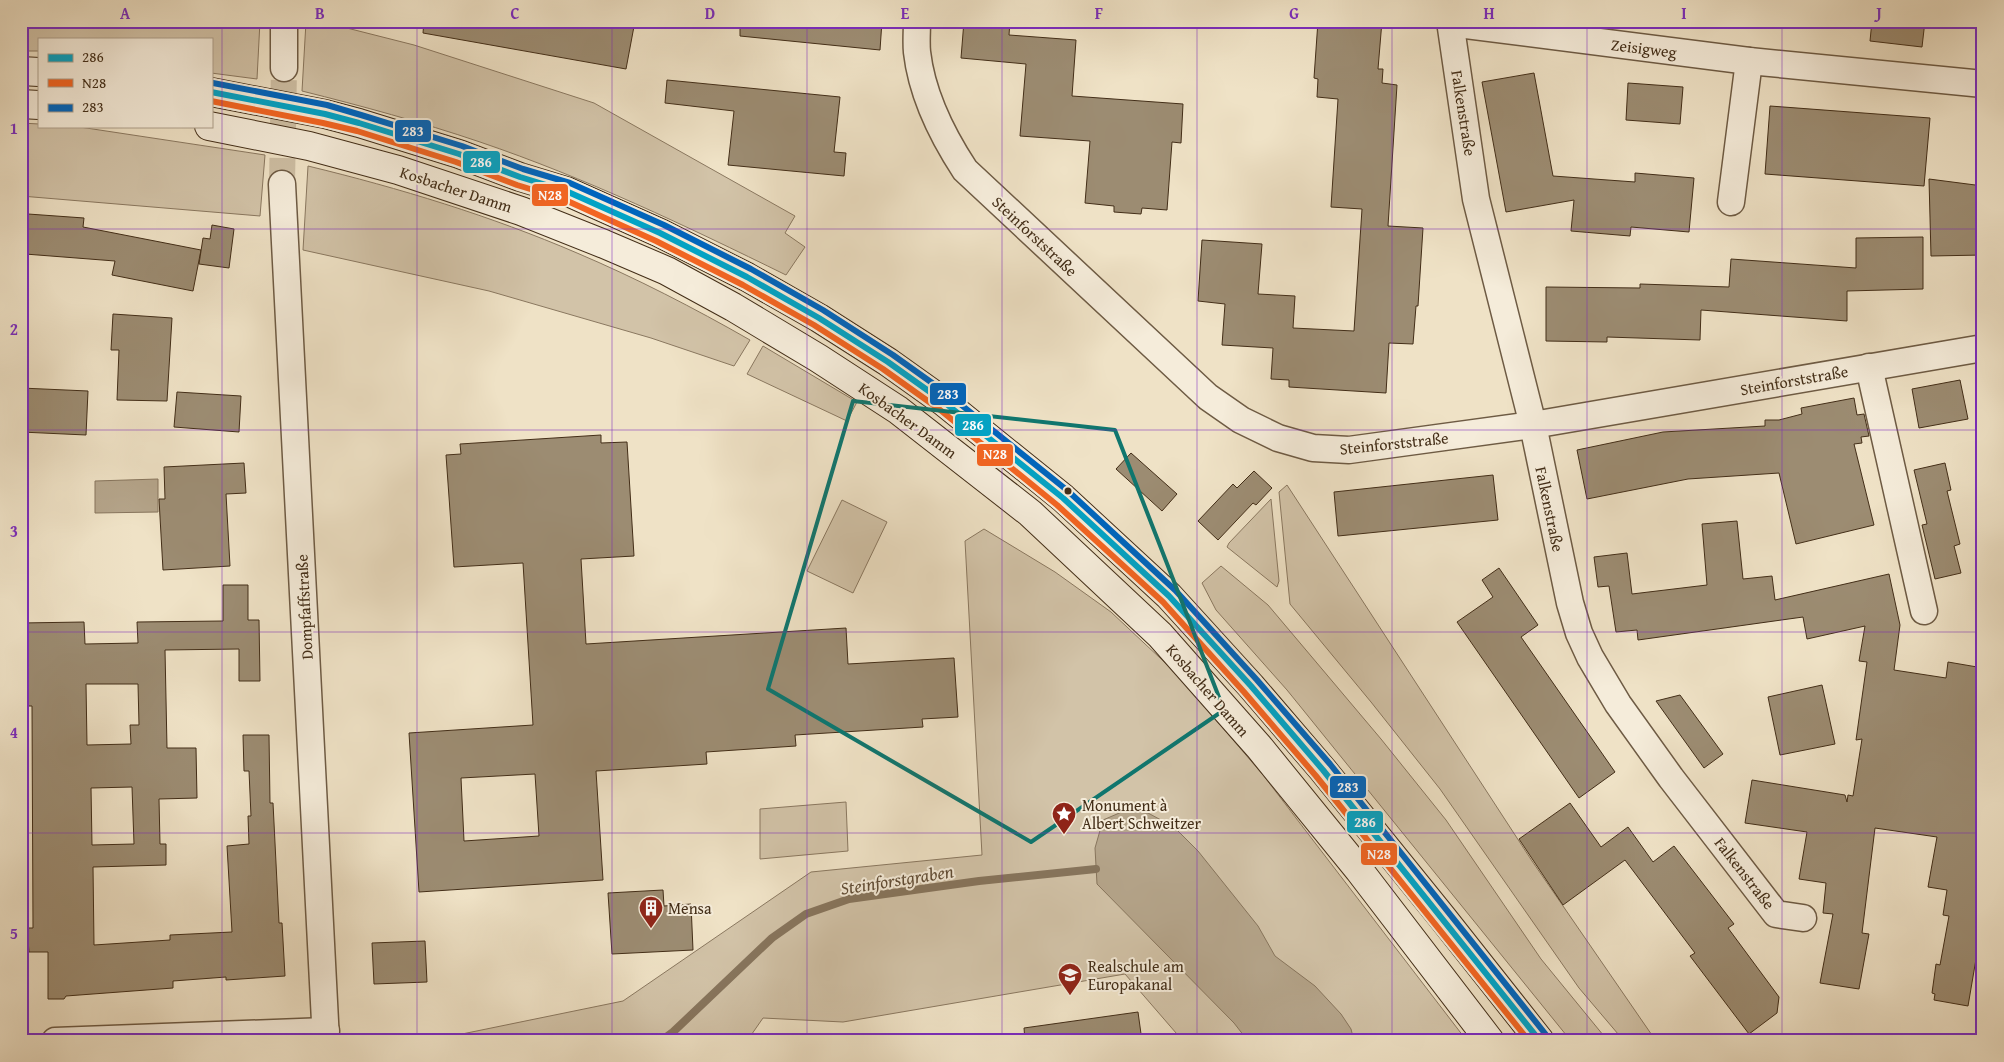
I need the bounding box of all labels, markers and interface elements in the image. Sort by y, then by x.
text: A [120,1,131,25]
text: B [315,1,325,25]
text: C [510,1,520,25]
text: D [705,1,715,25]
text: E [901,1,910,25]
text: F [1095,1,1103,25]
text: G [1289,1,1299,25]
text: H [1483,1,1495,25]
text: I [1681,1,1687,25]
text: J [1873,1,1882,25]
street label: Zeisigweg [1610,32,1678,64]
legend [38,38,212,128]
text: 286 [82,46,104,67]
street label: Falkenstraße [1445,68,1483,158]
text: N28 [82,72,106,93]
text: 283 [82,96,104,117]
text: 1 [10,116,18,140]
line badge: 283 [394,119,432,143]
text: 283 [402,121,424,141]
line badge: 286 [462,150,501,174]
text: 286 [470,152,492,172]
street label: Kosbacher Damm [397,160,515,218]
line badge: N28 [531,183,569,207]
text: N28 [538,185,562,205]
street label: Steinforststraße [987,190,1083,282]
text: 2 [10,317,18,341]
street label: Steinforststraße [1738,359,1850,401]
street label: Kosbacher Damm [854,376,962,464]
line badge: 283 [929,382,967,406]
text: 283 [937,384,959,404]
line badge: 286 [954,413,992,437]
text: 286 [962,415,984,435]
street label: Steinforststraße [1338,425,1450,461]
line badge: N28 [976,443,1014,467]
text: N28 [983,444,1007,464]
street label: Falkenstraße [1529,464,1571,554]
unlabelled marker [1063,486,1073,496]
text: 3 [10,519,18,543]
street label: Dompfaffstraße [289,554,319,660]
street label: Kosbacher Damm [1161,638,1255,742]
text: 4 [10,720,18,744]
line badge: 283 [1329,775,1367,799]
text: 283 [1337,777,1359,797]
place label: Monument à Albert Schweitzer [1082,793,1202,835]
place icon: Monument à Albert Schweitzer [1051,801,1077,835]
line badge: 286 [1346,810,1384,834]
text: 286 [1354,812,1376,832]
street label: Falkenstraße [1709,832,1781,914]
line badge: N28 [1360,842,1398,866]
text: N28 [1367,844,1391,864]
water label: Steinforstgraben [838,857,955,902]
building icon: Mensa [638,895,664,929]
place label: Mensa [668,896,712,920]
text: 5 [10,921,18,945]
place label: Realschule am Europakanal [1088,954,1184,996]
school or university icon: Realschule am Europakanal [1057,962,1083,996]

